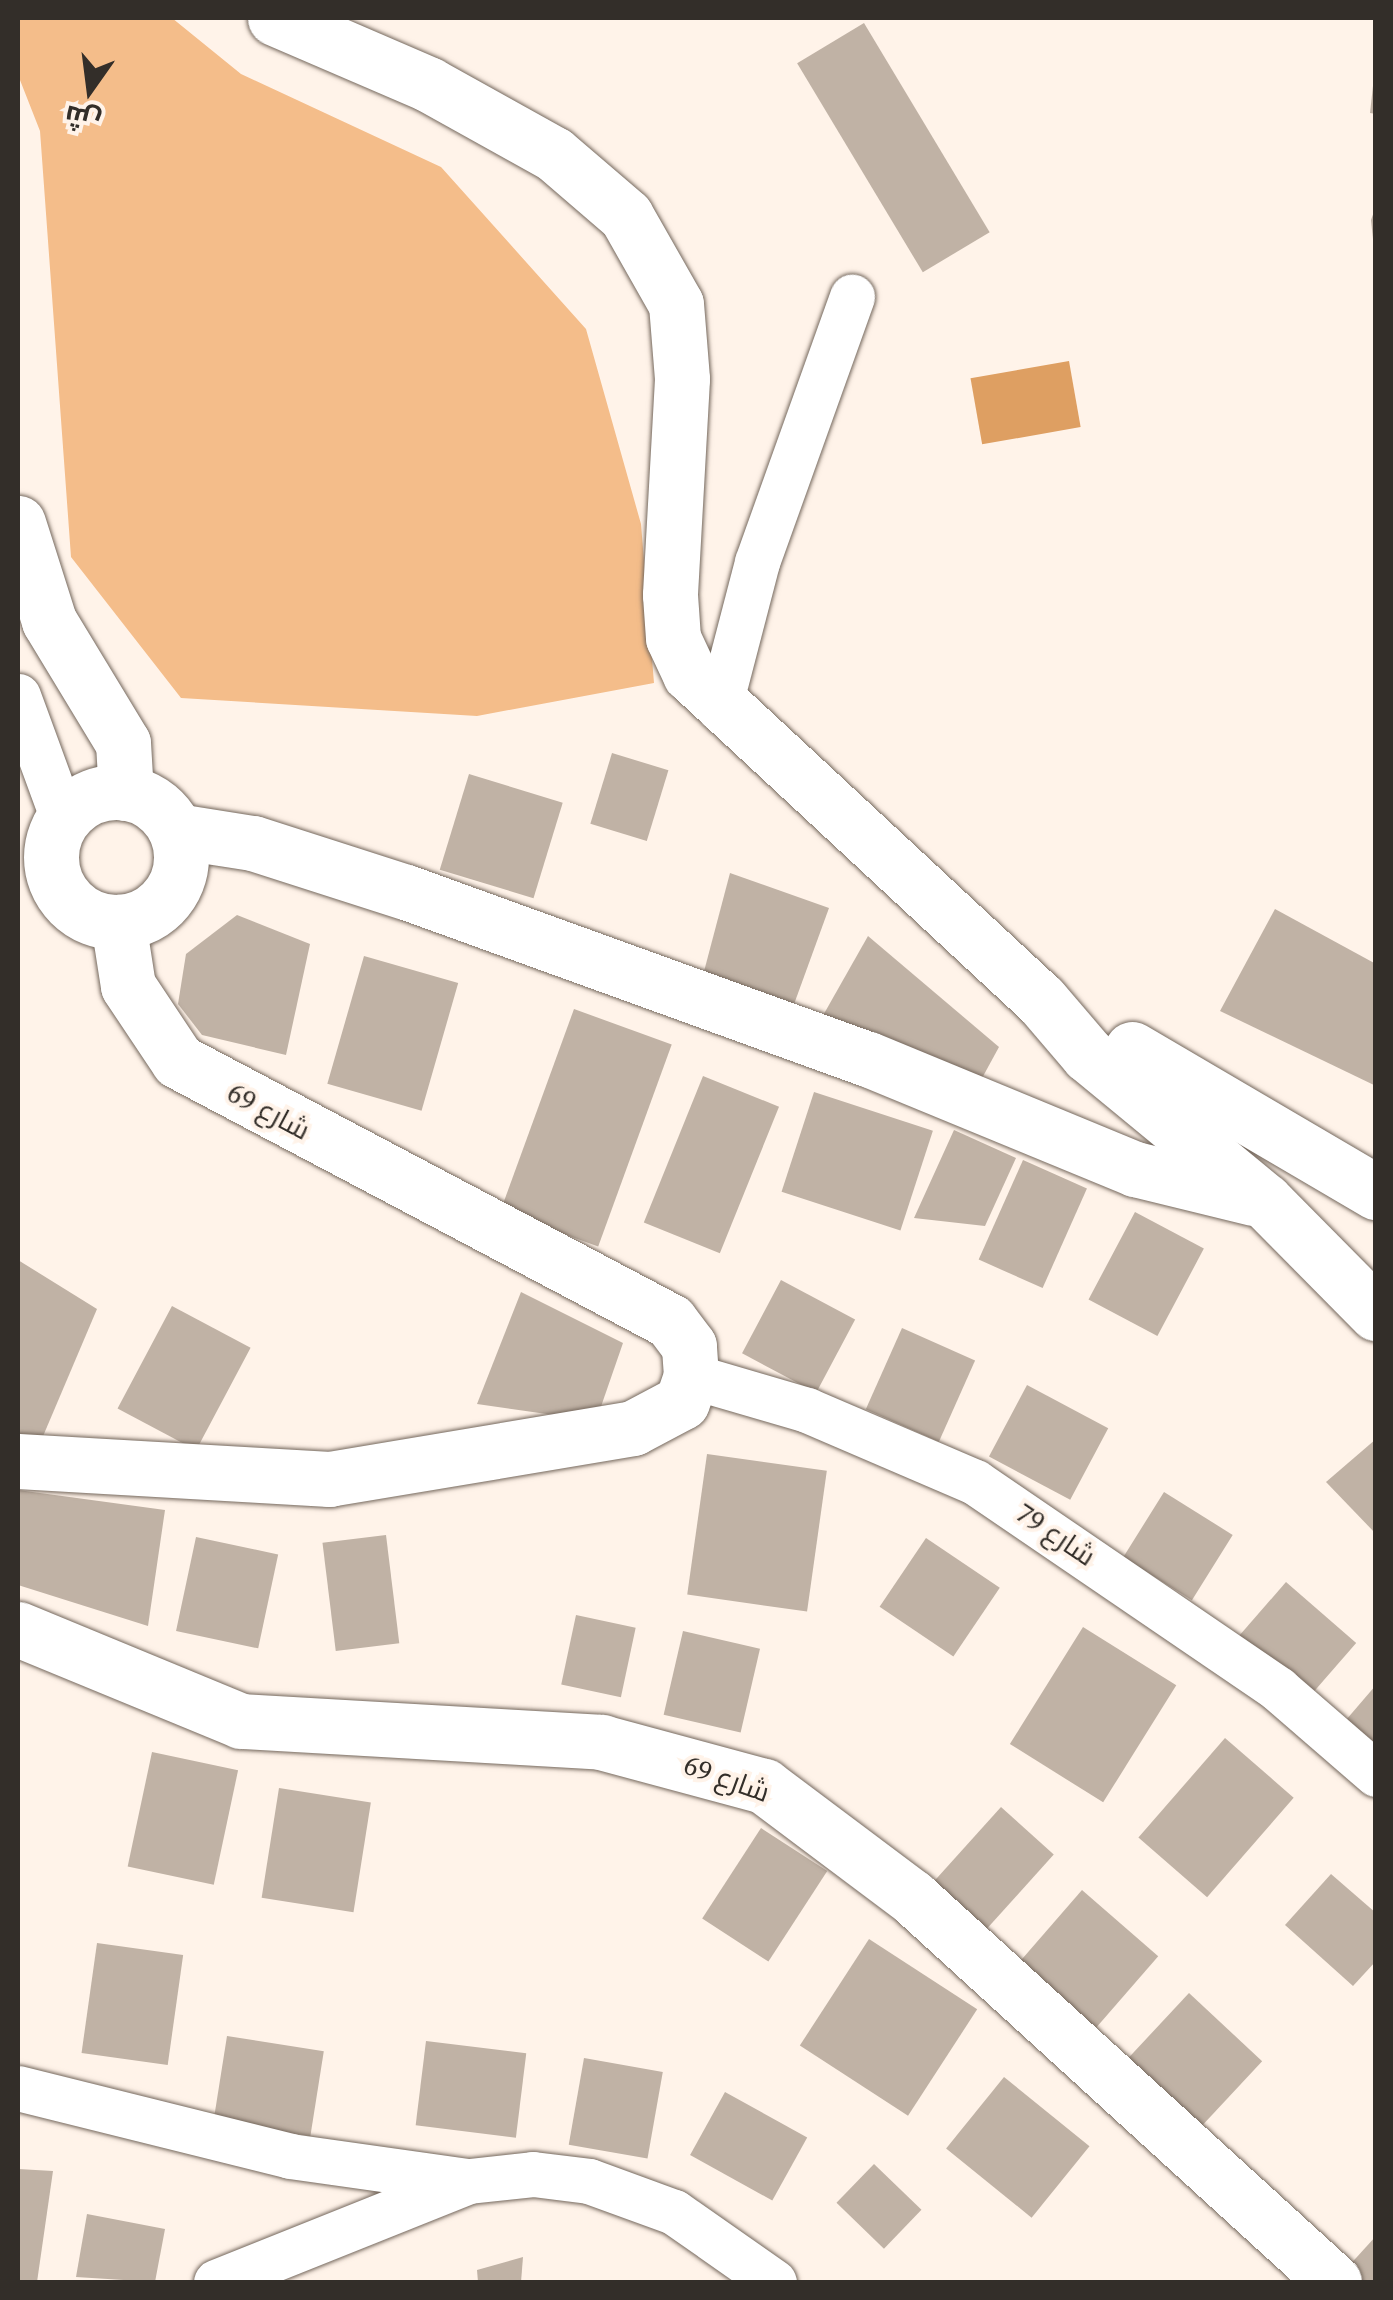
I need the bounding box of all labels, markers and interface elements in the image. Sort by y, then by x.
north arrow [40,40,140,140]
text: ش [61,96,105,142]
street label: شارع 69 [222,1075,316,1147]
street label: شارع 79 [1010,1495,1102,1573]
street label: شارع 69 [680,1747,774,1809]

